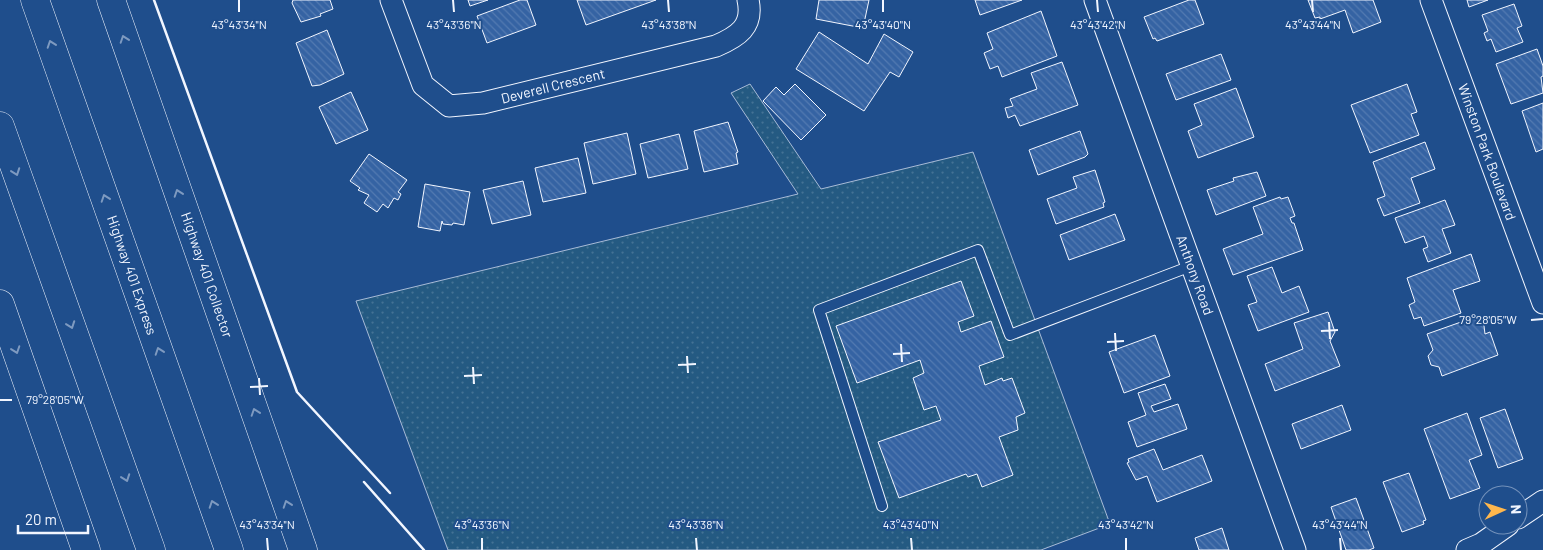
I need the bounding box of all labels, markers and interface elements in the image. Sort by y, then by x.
text: 43°43'34"N [211,17,267,31]
text: 43°43'36"N [426,17,482,31]
text: 43°43'38"N [641,17,697,31]
text: 43°43'40"N [855,17,911,31]
text: 43°43'42"N [1070,17,1126,31]
text: 43°43'44"N [1285,17,1341,31]
one-way arrow [120,35,130,44]
one-way arrow [46,41,56,49]
street label: Deverell Crescent [499,64,607,107]
street label: Winston Park Boulevard [1455,81,1520,222]
one-way arrow [10,168,20,176]
one-way arrow [174,189,184,197]
one-way arrow [100,194,110,202]
street label: Highway 401 Collector [178,210,237,340]
street label: Highway 401 Express [104,213,161,337]
street label: Anthony Road [1173,233,1218,317]
text: 79°28'05"W [1459,312,1517,326]
one-way arrow [65,321,75,329]
one-way arrow [10,345,20,354]
one-way arrow [154,347,164,356]
text: 79°28'05"W [26,392,84,406]
one-way arrow [251,408,261,417]
one-way arrow [120,474,130,482]
north arrow [1478,485,1528,535]
one-way arrow [209,500,219,509]
one-way arrow [283,500,293,509]
scale bar [18,502,88,534]
text: N [1508,504,1525,514]
text: 20 m [25,510,57,528]
text: 43°43'34"N [239,517,295,531]
text: 43°43'36"N [454,517,510,531]
text: 43°43'38"N [668,517,724,531]
text: 43°43'40"N [883,517,939,531]
text: 43°43'42"N [1098,517,1154,531]
text: 43°43'44"N [1312,517,1368,531]

